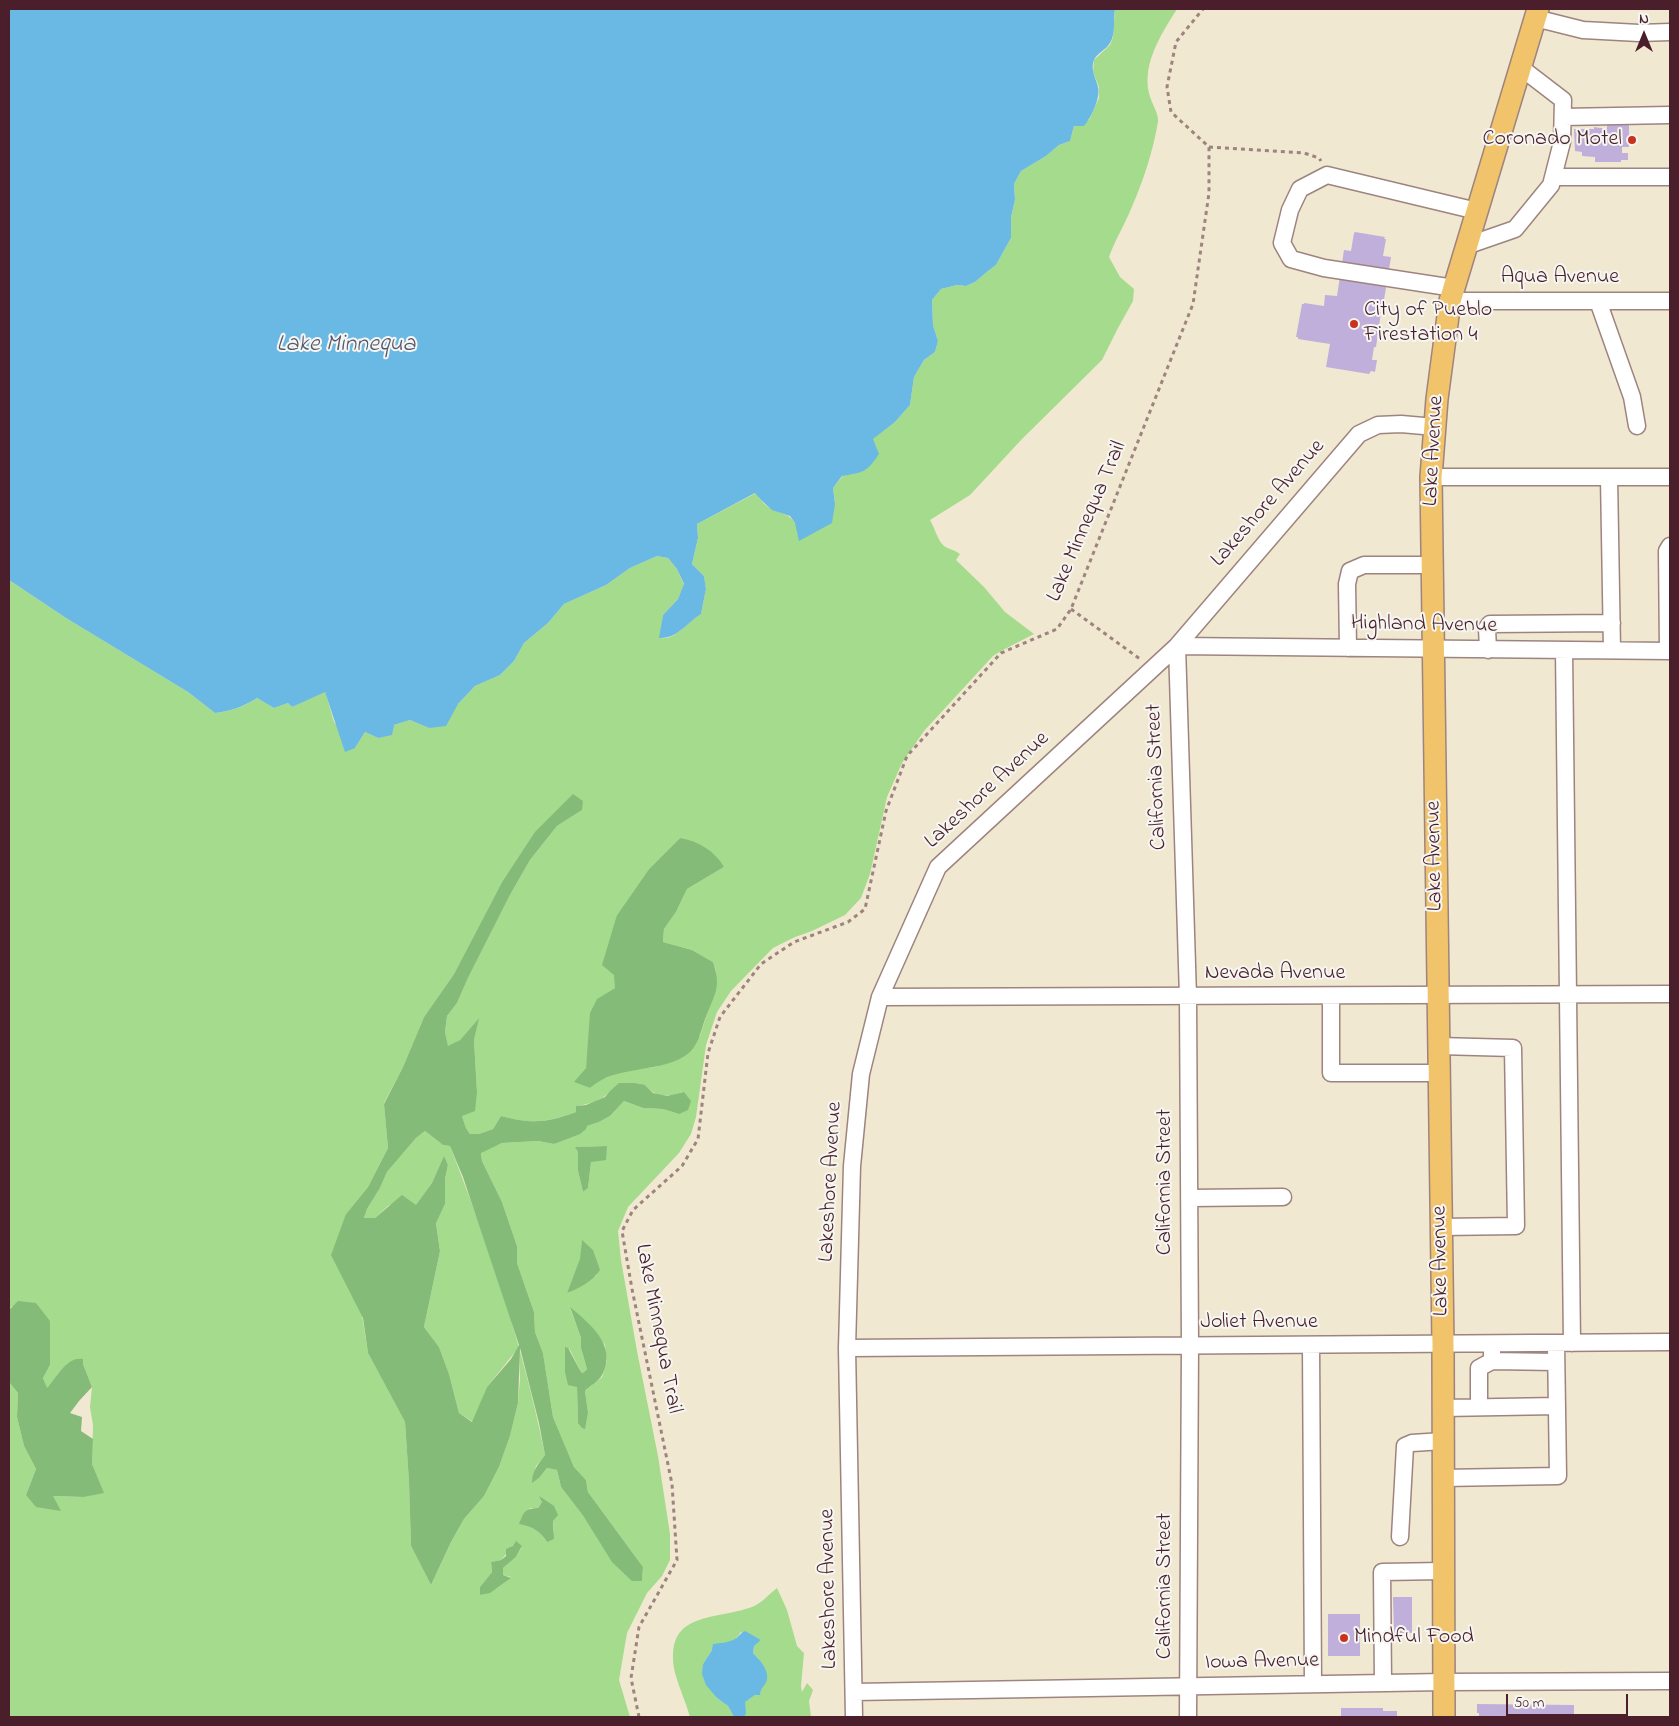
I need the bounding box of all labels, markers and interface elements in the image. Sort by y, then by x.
text: N [1639,9,1649,30]
north arrow [1619,10,1669,60]
place label: Coronado Motel [1482,127,1622,153]
marker: Coronado Motel [1626,134,1638,146]
street label: Aqua Avenue [1501,265,1619,291]
place label: City of Pueblo Firestation 4 [1364,298,1492,350]
marker: City of Pueblo Firestation 4 [1348,318,1360,330]
water label: Lake Minnequa [276,332,416,360]
street label: Lake Avenue [1419,395,1451,507]
street label: Lakeshore Avenue [1206,435,1332,573]
street label: Lake Minnequa Trail [1042,438,1134,606]
street label: Highland Avenue [1351,612,1497,640]
street label: California Street [1142,703,1174,851]
street label: Lakeshore Avenue [920,727,1056,855]
street label: Lake Avenue [1422,800,1450,912]
street label: Nevada Avenue [1205,961,1345,987]
street label: Lakeshore Avenue [815,1101,849,1263]
street label: California Street [1153,1109,1179,1255]
street label: Lake Avenue [1428,1205,1456,1317]
street label: Lake Minnequa Trail [628,1242,686,1416]
street label: Joliet Avenue [1200,1310,1318,1336]
street label: Lakeshore Avenue [815,1509,845,1669]
street label: California Street [1153,1513,1179,1659]
place label: Mindful Food [1354,1625,1474,1651]
marker: Mindful Food [1338,1632,1350,1644]
street label: Iowa Avenue [1205,1649,1319,1677]
scale bar [1509,1684,1632,1716]
text: 50 m [1514,1692,1544,1714]

